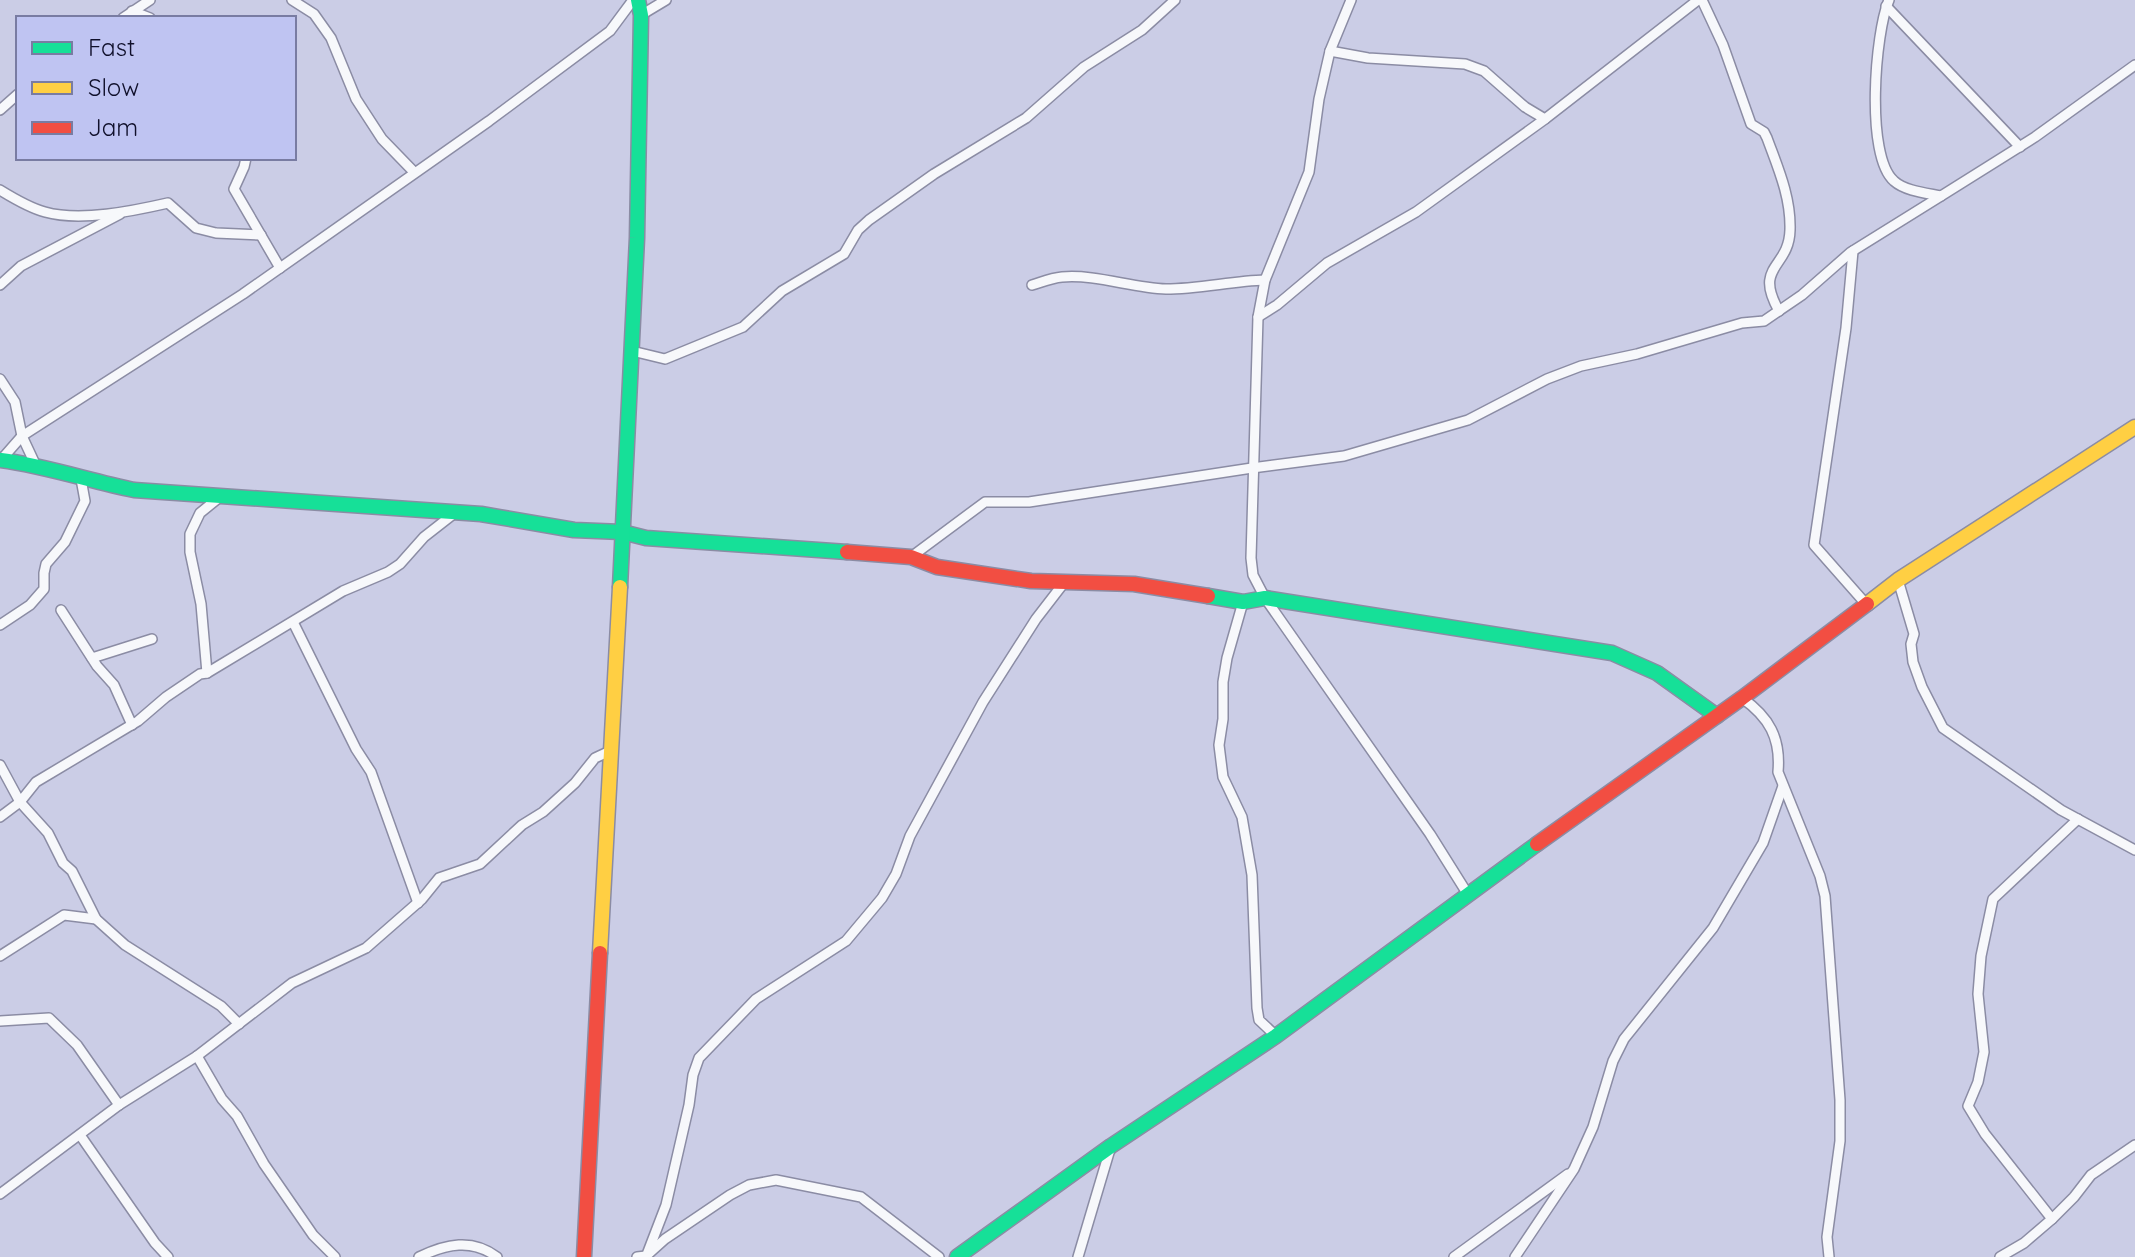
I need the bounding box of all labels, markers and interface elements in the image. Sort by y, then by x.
legend [16,16,296,160]
text: Fast [88,32,135,62]
text: Slow [88,72,139,102]
text: Jam [88,112,138,142]

